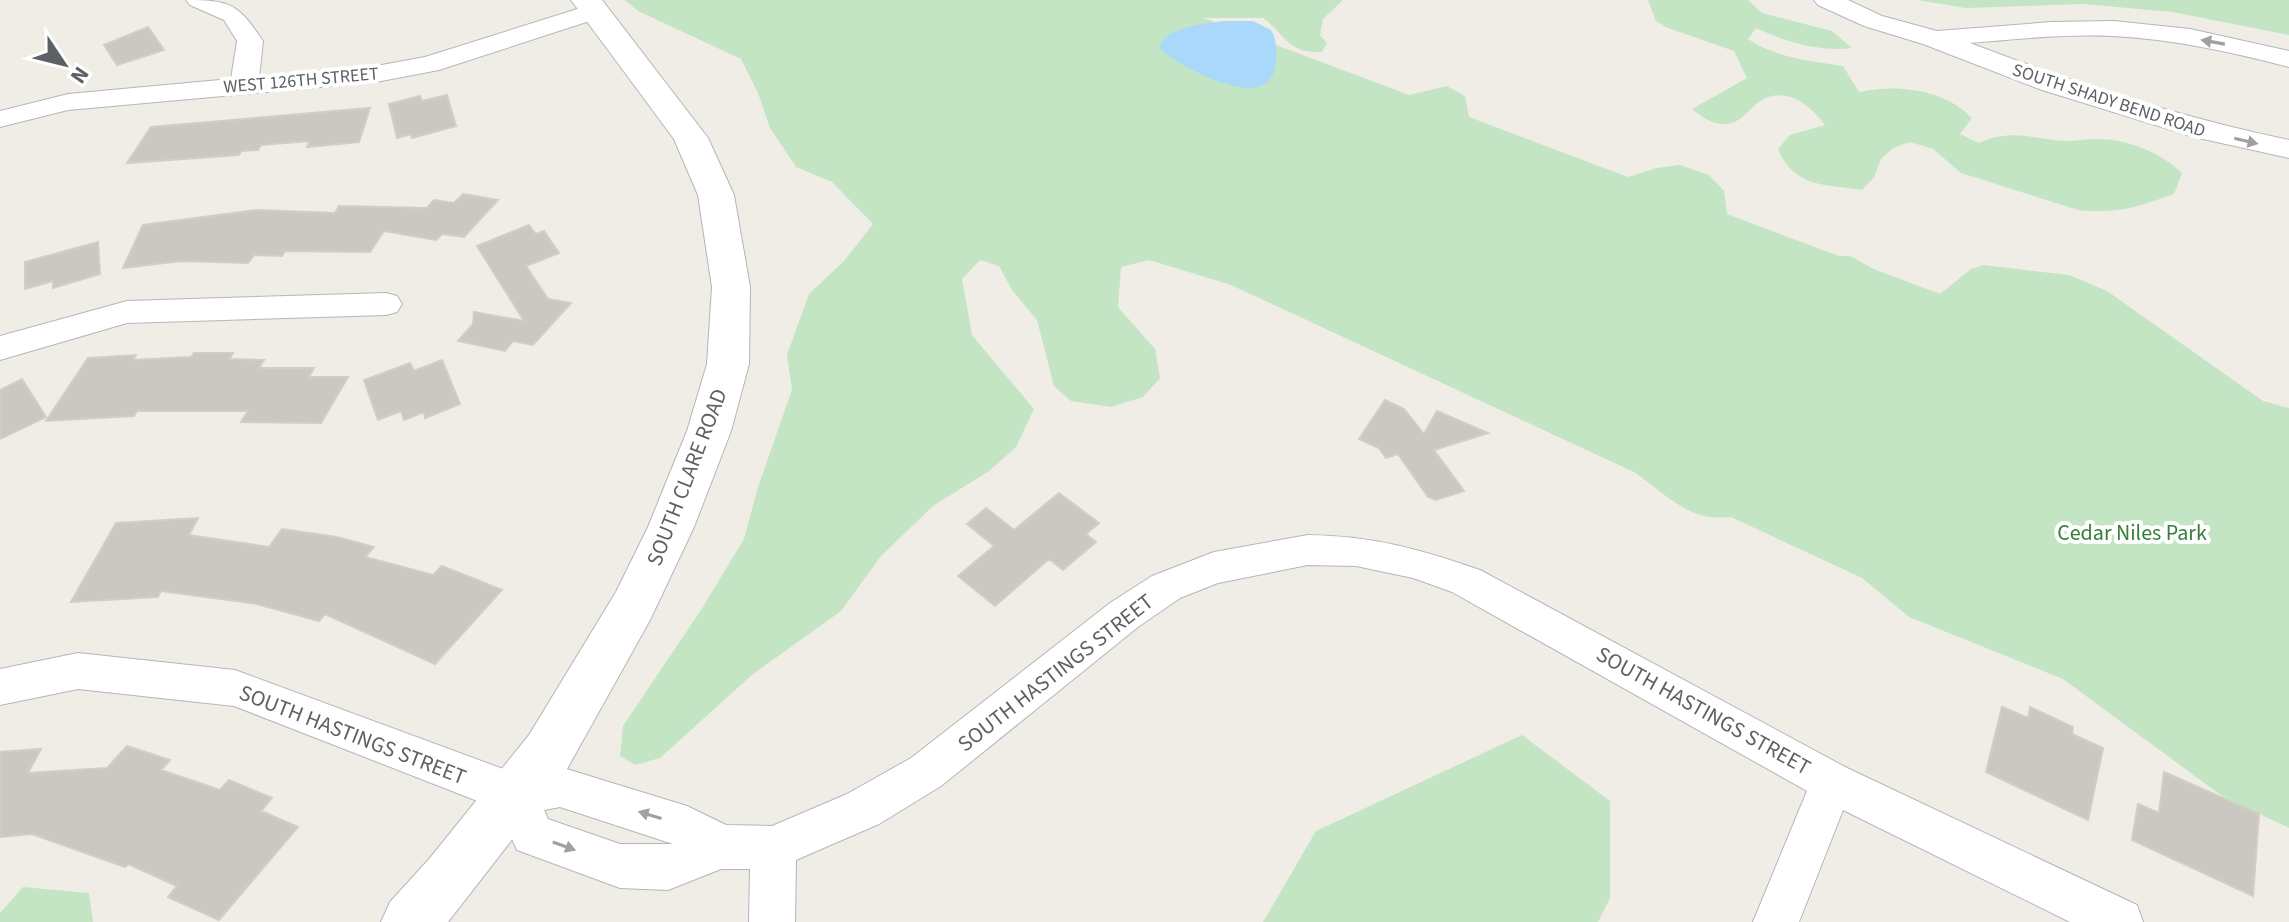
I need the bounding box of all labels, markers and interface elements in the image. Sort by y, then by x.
north arrow [24,24,104,104]
one-way arrow [2200,35,2225,48]
street label: SOUTH SHADY BEND ROAD [2009,57,2208,143]
text: N [62,60,97,90]
street label: WEST 126TH STREET [222,61,380,100]
one-way arrow [2233,135,2258,148]
street label: SOUTH CLARE ROAD [638,384,735,570]
park label: Cedar Niles Park [2057,517,2207,549]
street label: SOUTH HASTINGS STREET [951,586,1161,760]
street label: SOUTH HASTINGS STREET [1590,639,1817,783]
street label: SOUTH HASTINGS STREET [234,677,471,793]
one-way arrow [638,809,662,821]
one-way arrow [552,840,576,853]

